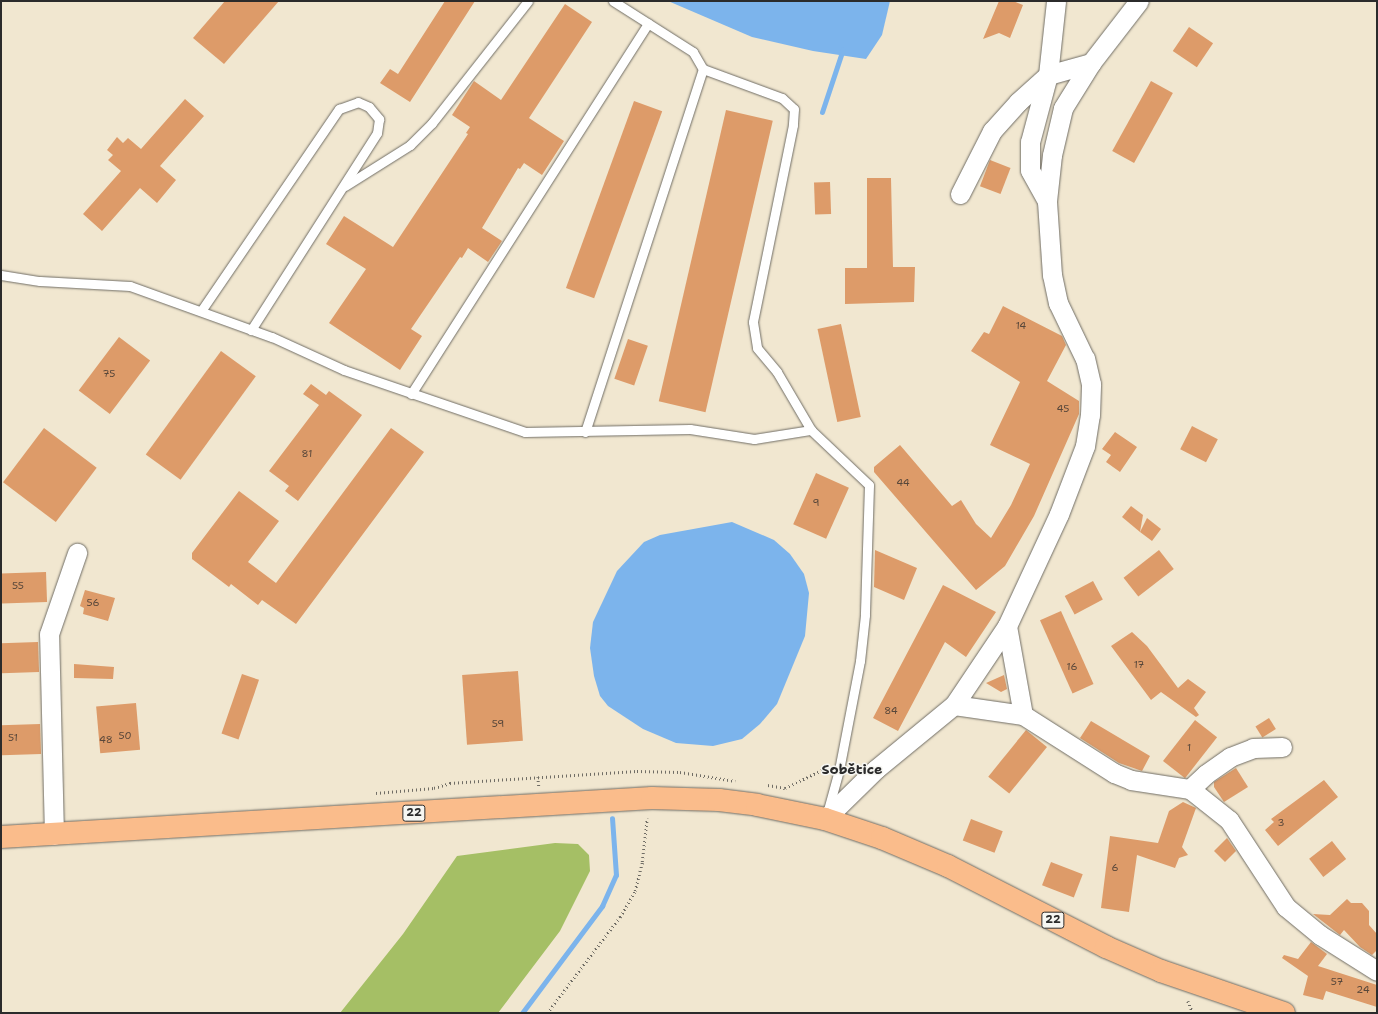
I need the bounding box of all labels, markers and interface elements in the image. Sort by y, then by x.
house number: 14 [1016,320,1026,332]
house number: 75 [103,368,115,380]
house number: 45 [1057,403,1069,415]
house number: 81 [302,448,312,460]
house number: 44 [896,477,910,489]
house number: 9 [813,497,819,509]
house number: 55 [12,580,24,592]
house number: 56 [87,597,99,609]
house number: 17 [1134,659,1144,671]
house number: 16 [1067,661,1077,673]
house number: 84 [884,705,898,717]
house number: 59 [492,718,504,730]
house number: 50 [118,730,132,742]
house number: 51 [8,732,18,744]
house number: 48 [99,734,113,746]
house number: 1 [1187,742,1191,754]
district label: Sobětice [822,761,882,777]
road number: 22 [402,804,426,822]
house number: 3 [1278,817,1284,829]
house number: 6 [1112,862,1118,874]
road number: 22 [1041,911,1065,929]
house number: 57 [1331,976,1343,988]
house number: 24 [1356,984,1370,996]

